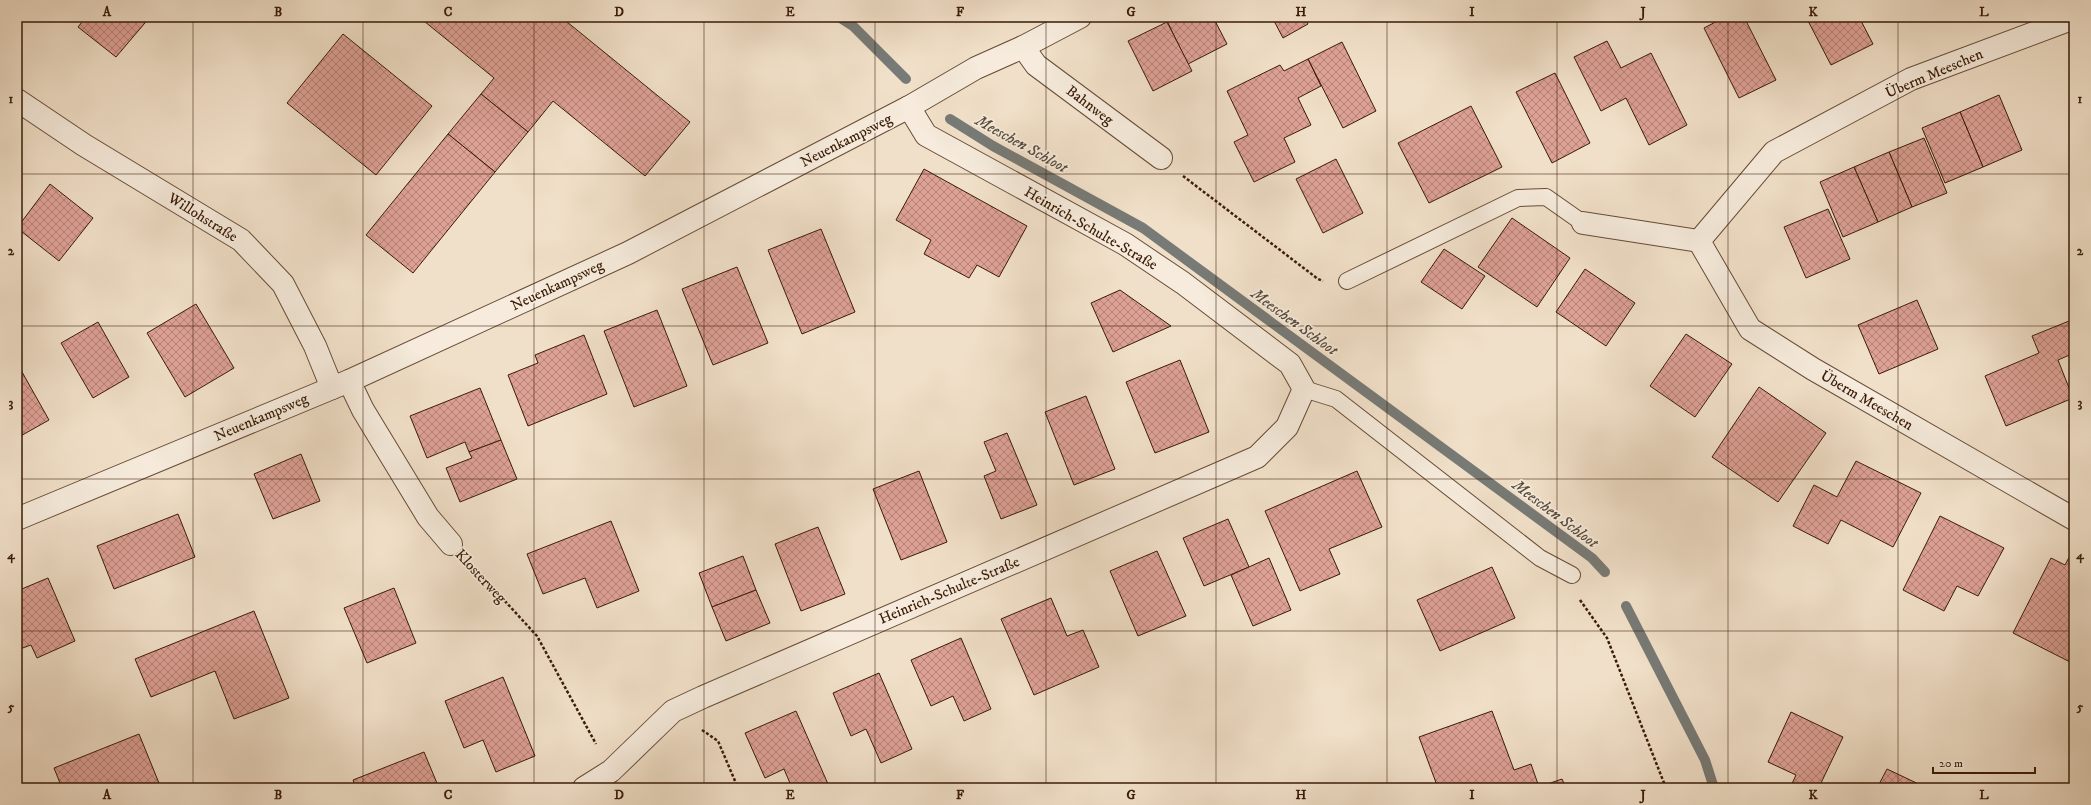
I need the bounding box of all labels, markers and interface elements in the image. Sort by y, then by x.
text: A [102,4,112,20]
text: B [274,4,282,20]
text: C [444,4,453,20]
text: D [614,4,624,20]
text: E [785,4,795,20]
text: F [956,4,965,20]
text: G [1126,4,1136,20]
text: H [1296,4,1307,20]
text: I [1469,4,1475,20]
text: J [1638,4,1646,21]
text: K [1808,4,1818,20]
text: L [1979,4,1989,20]
street label: Überm Meeschen [1883,44,1986,103]
street label: Bahnweg [1062,81,1118,130]
text: 1 [9,91,14,107]
text: 1 [2078,91,2083,107]
street label: Neuenkampsweg [797,109,896,172]
water label: Meeschen Schloot [971,110,1072,178]
street label: Heinrich-Schulte-Straße [1021,182,1161,274]
street label: Willohstraße [163,188,241,246]
text: 2 [8,243,15,259]
text: 2 [2077,243,2084,259]
street label: Neuenkampsweg [508,255,607,315]
water label: Meeschen Schloot [1246,283,1343,361]
street label: Überm Meeschen [1817,366,1917,435]
street label: Neuenkampsweg [211,389,312,446]
text: 3 [9,395,14,411]
text: 3 [2078,395,2083,411]
water label: Meeschen Schloot [1508,474,1603,553]
street label: Klosterweg [451,545,511,608]
text: 4 [6,547,15,564]
text: 4 [2075,547,2084,564]
street label: Heinrich-Schulte-Straße [876,552,1022,629]
text: 5 [7,699,15,715]
text: 5 [2076,699,2084,715]
scale bar [1933,749,2035,775]
text: 20 m [1939,756,1963,771]
text: A [102,787,112,803]
text: B [274,787,282,803]
text: C [444,787,453,803]
text: D [614,787,624,803]
text: E [785,787,795,803]
text: F [956,787,965,803]
text: G [1126,787,1136,803]
text: H [1296,787,1307,803]
text: I [1469,787,1475,803]
text: J [1638,787,1646,804]
text: K [1808,787,1818,803]
text: L [1979,787,1989,803]

